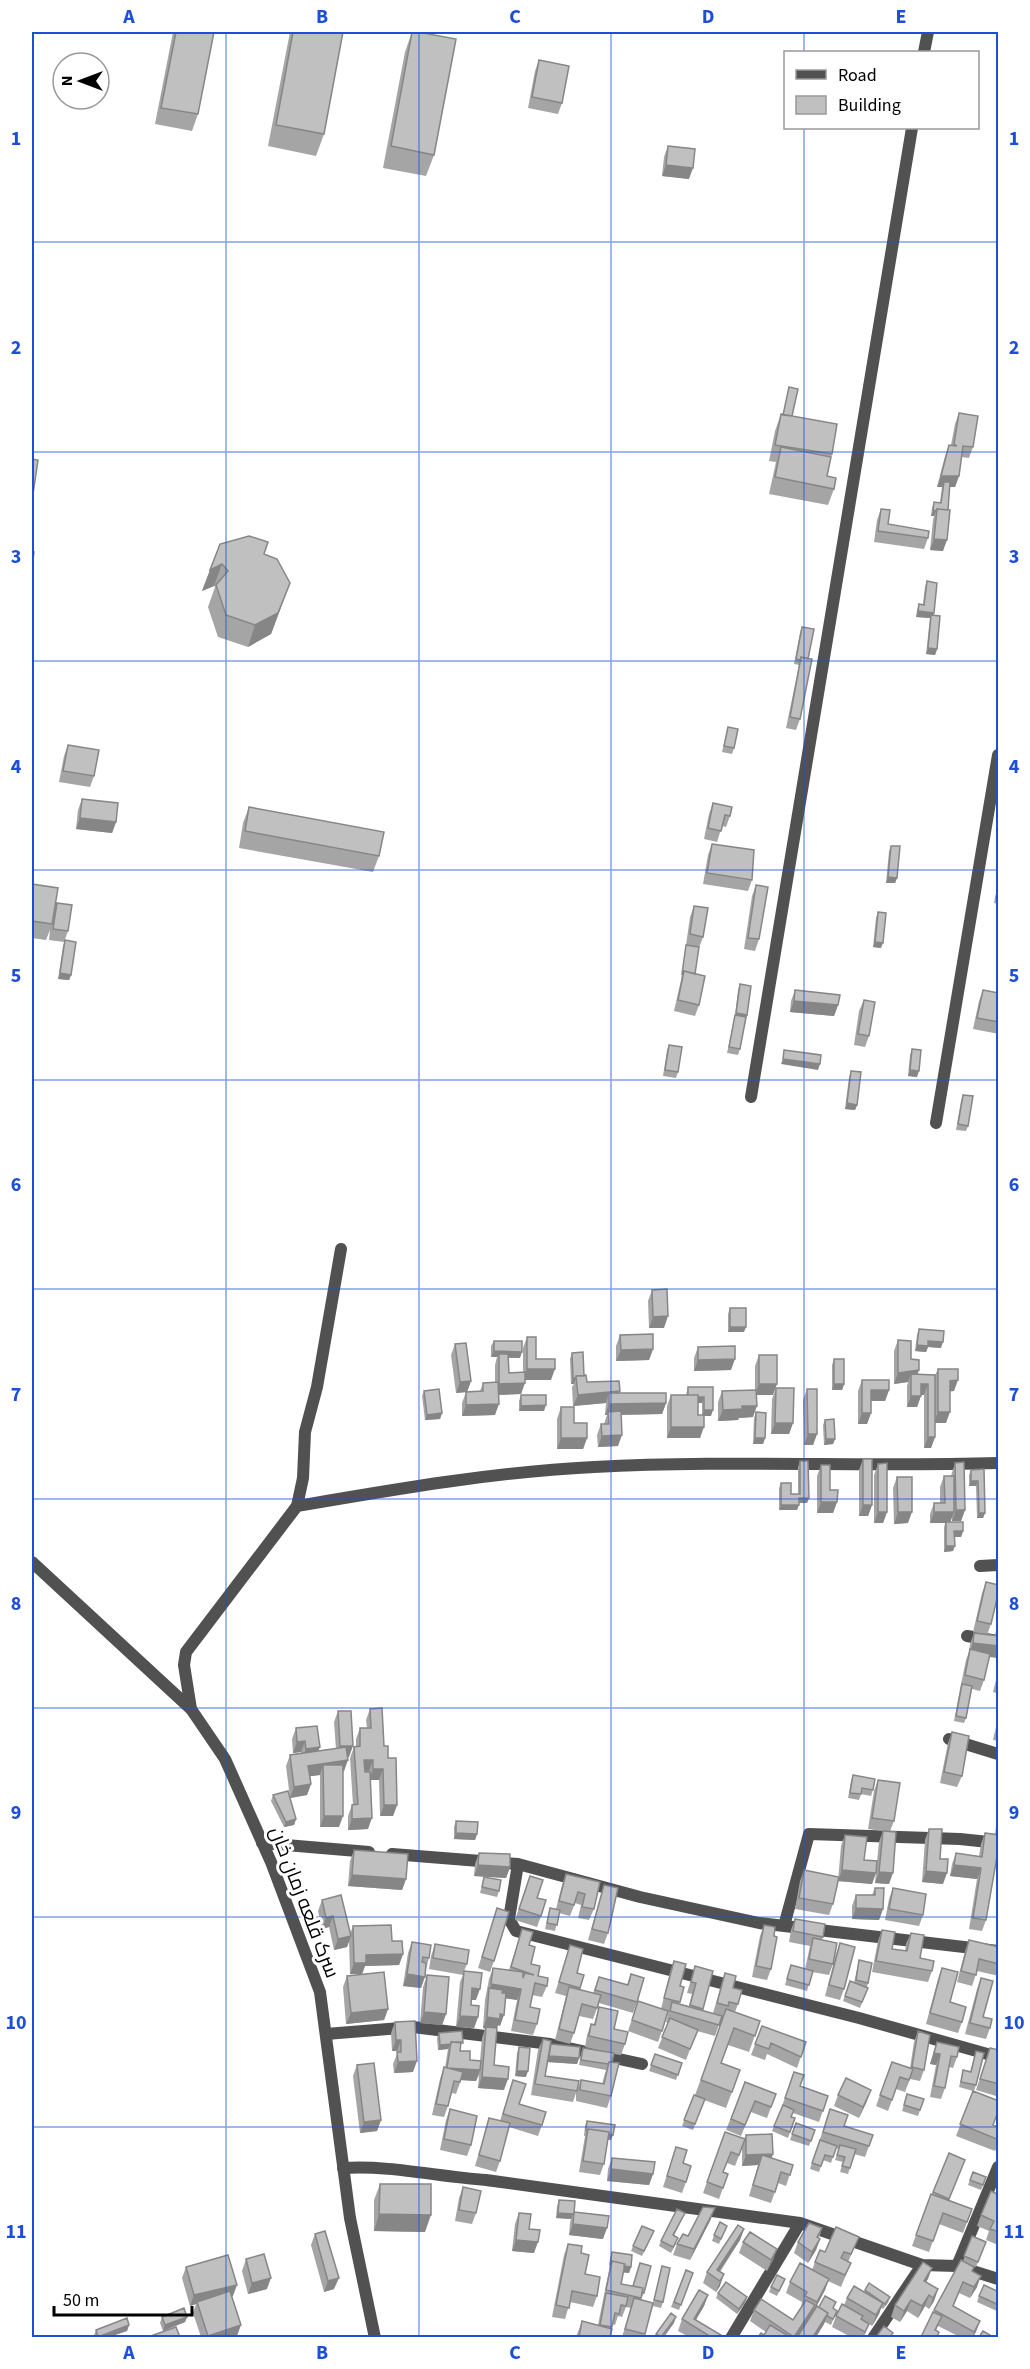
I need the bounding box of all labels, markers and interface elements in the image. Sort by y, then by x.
text: A [122,3,135,31]
text: B [316,3,328,31]
text: C [509,3,521,31]
text: D [702,3,714,31]
text: E [896,3,906,31]
north arrow [51,51,111,111]
legend [784,51,979,129]
text: Road [838,63,877,88]
text: N [56,76,78,86]
text: Building [838,93,901,118]
text: 1 [11,125,21,153]
text: 1 [1009,125,1019,153]
text: 2 [11,334,21,362]
text: 2 [1009,334,1019,362]
text: 3 [11,543,21,571]
text: 3 [1009,543,1019,571]
text: 4 [11,753,22,781]
text: 4 [1009,753,1020,781]
text: 5 [11,962,21,990]
text: 5 [1009,962,1019,990]
text: 6 [11,1171,21,1199]
text: 6 [1009,1171,1019,1199]
text: 7 [11,1381,21,1409]
text: 7 [1009,1381,1019,1409]
text: 8 [11,1590,21,1618]
text: 8 [1009,1590,1019,1618]
text: 9 [11,1799,21,1827]
text: 9 [1009,1799,1019,1827]
street label: سرک قلعه زمان خان [262,1823,346,1982]
text: 10 [5,2009,27,2037]
text: 10 [1003,2009,1025,2037]
text: 11 [5,2218,27,2246]
text: 11 [1003,2218,1025,2246]
scale bar [54,2279,192,2317]
text: 50 m [63,2288,99,2313]
text: A [122,2339,135,2367]
text: B [316,2339,328,2367]
text: C [509,2339,521,2367]
text: D [702,2339,714,2367]
text: E [896,2339,906,2367]

